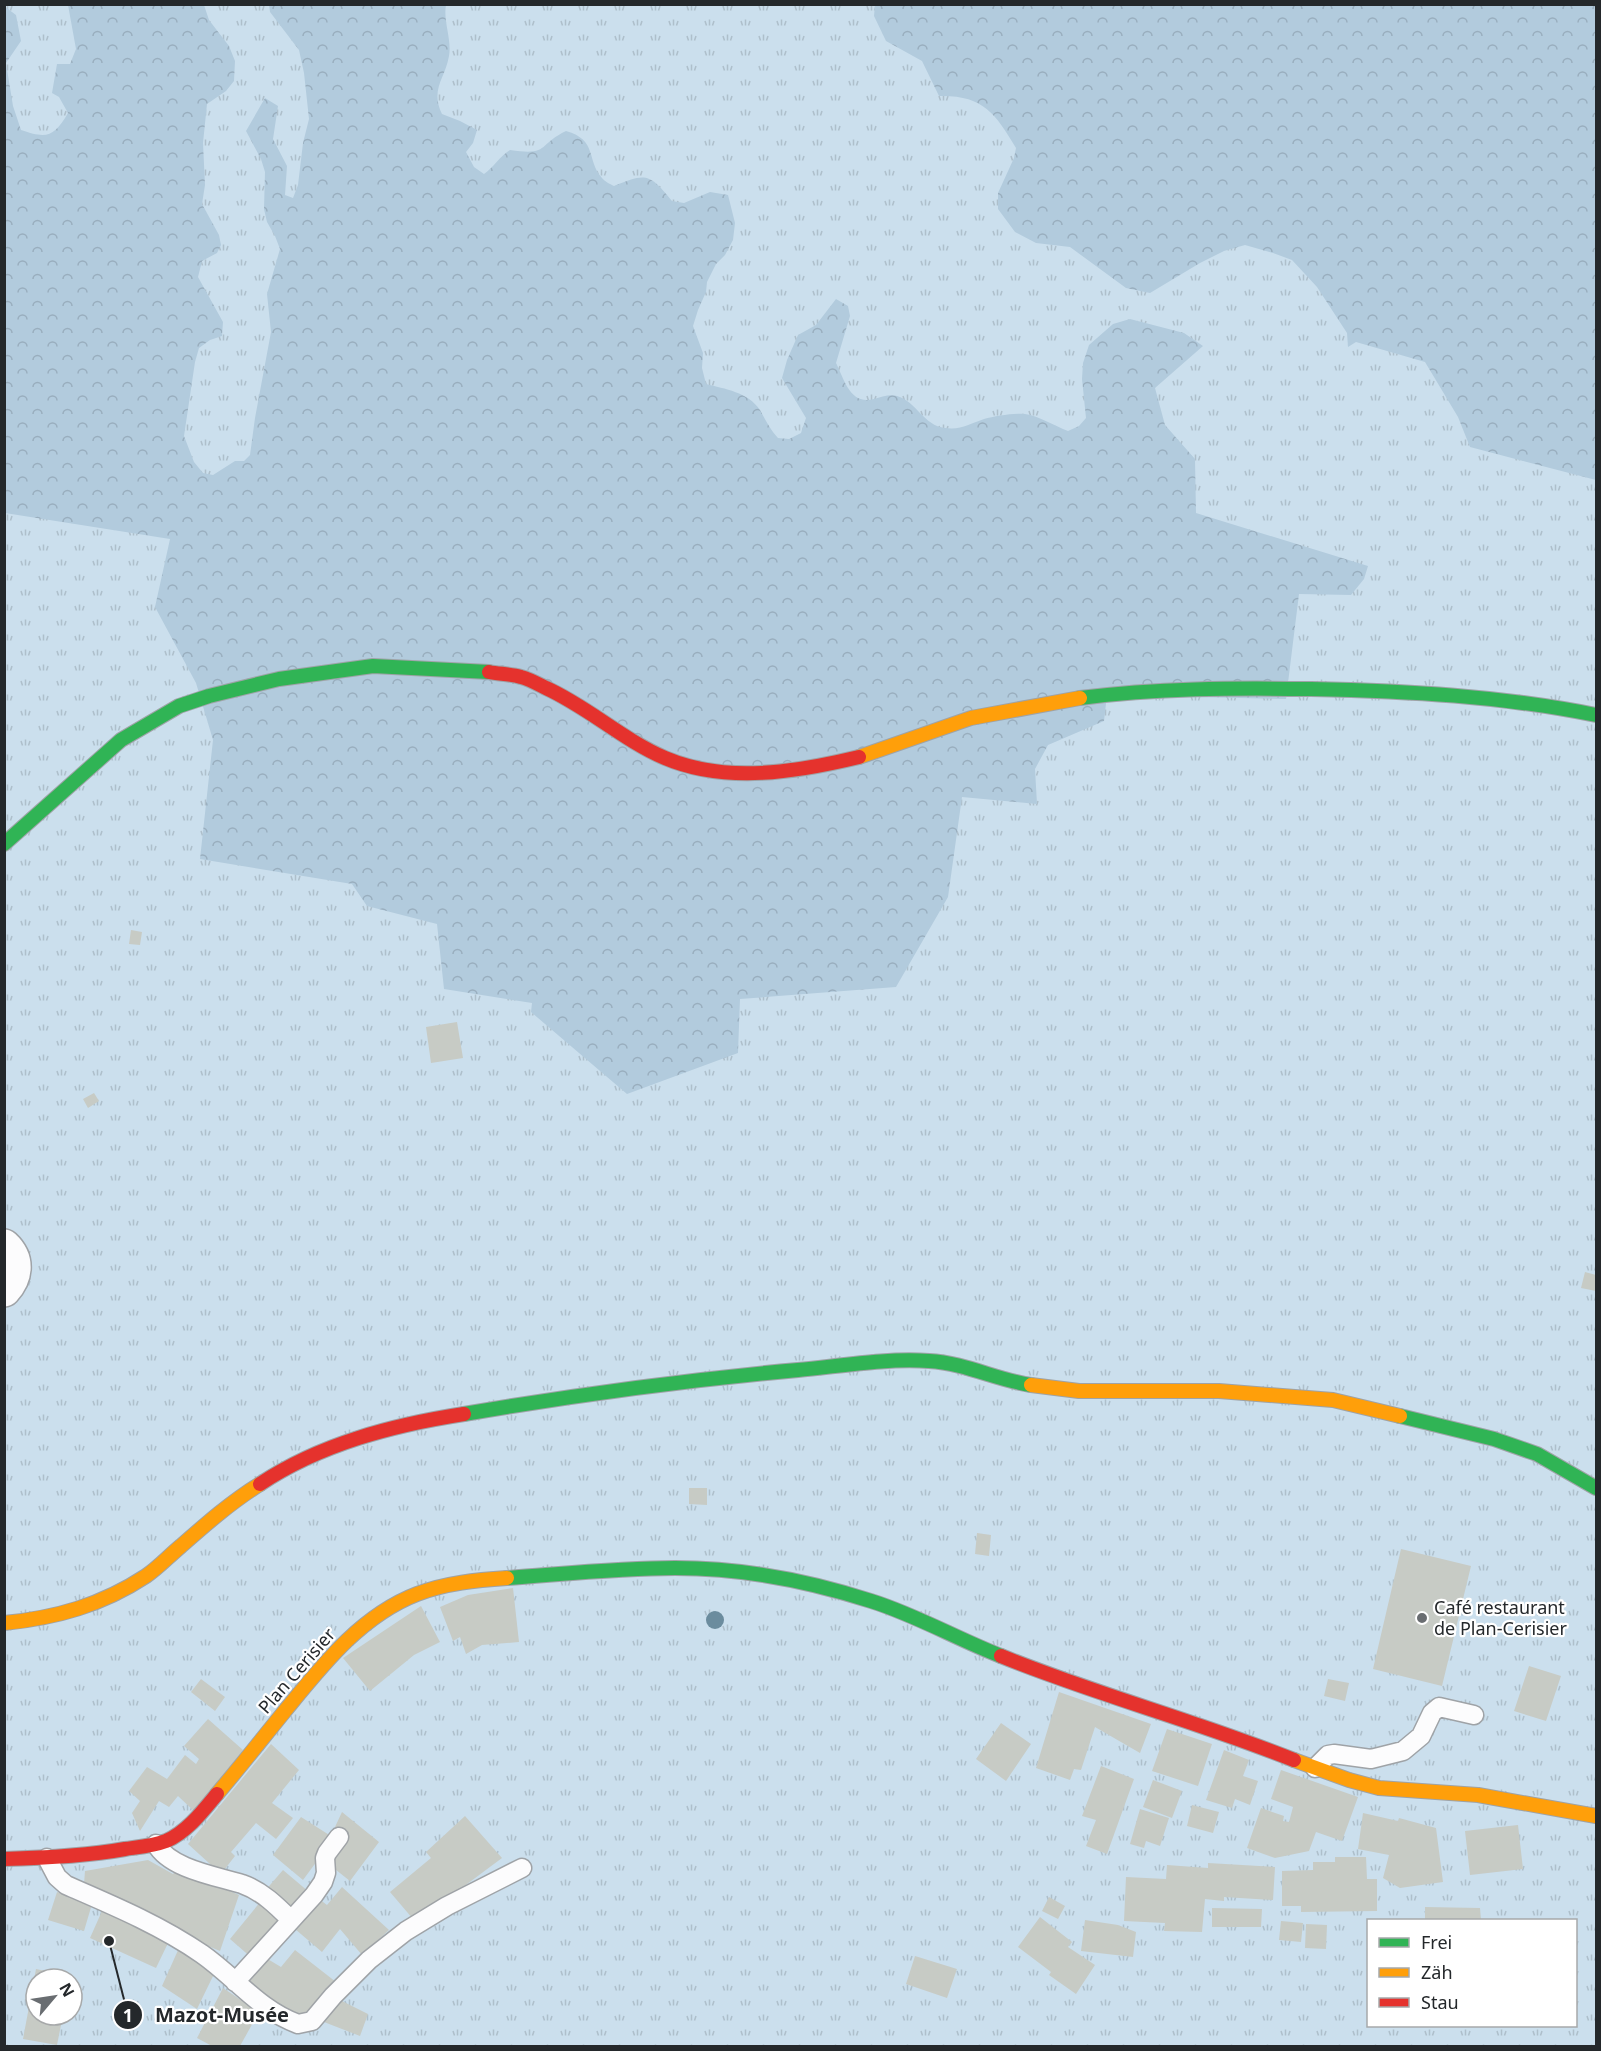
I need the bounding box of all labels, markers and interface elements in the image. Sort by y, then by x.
place label: Café restaurant de Plan-Cerisier [1434,1595,1567,1640]
marker: Café restaurant de Plan-Cerisier [1415,1611,1429,1625]
street label: Plan Cerisier [252,1622,340,1718]
legend [1367,1919,1577,2027]
text: Frei [1421,1930,1452,1954]
text: Zäh [1421,1960,1453,1984]
north arrow [24,1967,84,2027]
text: N [54,1979,80,2001]
text: Stau [1421,1990,1459,2014]
callout: Mazot-Musée [113,1996,301,2034]
text: Mazot-Musée [155,2001,289,2028]
text: 1 [123,2003,133,2027]

